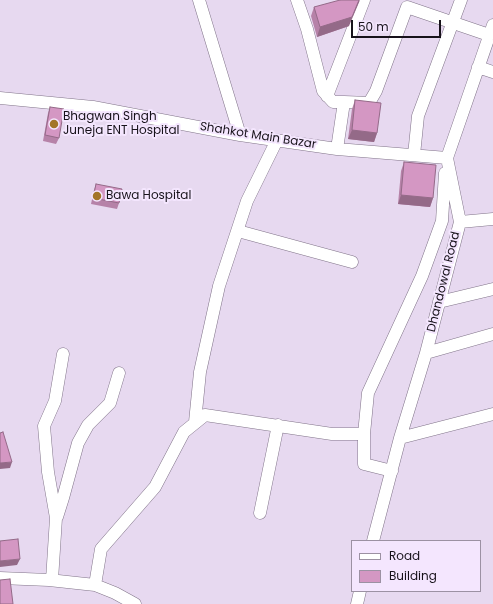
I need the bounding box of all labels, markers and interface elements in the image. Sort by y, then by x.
scale bar [353,12,443,38]
text: 50 m [358,18,389,35]
place label: Bhagwan Singh Juneja ENT Hospital [63,110,179,138]
marker: Bhagwan Singh Juneja ENT Hospital [48,118,60,130]
street label: Shahkot Main Bazar [199,120,317,152]
place label: Bawa Hospital [106,189,191,203]
marker: Bawa Hospital [91,190,103,202]
street label: Dhandowal Road [425,230,463,334]
legend [351,540,481,592]
text: Road [389,547,420,564]
text: Building [389,567,437,584]

